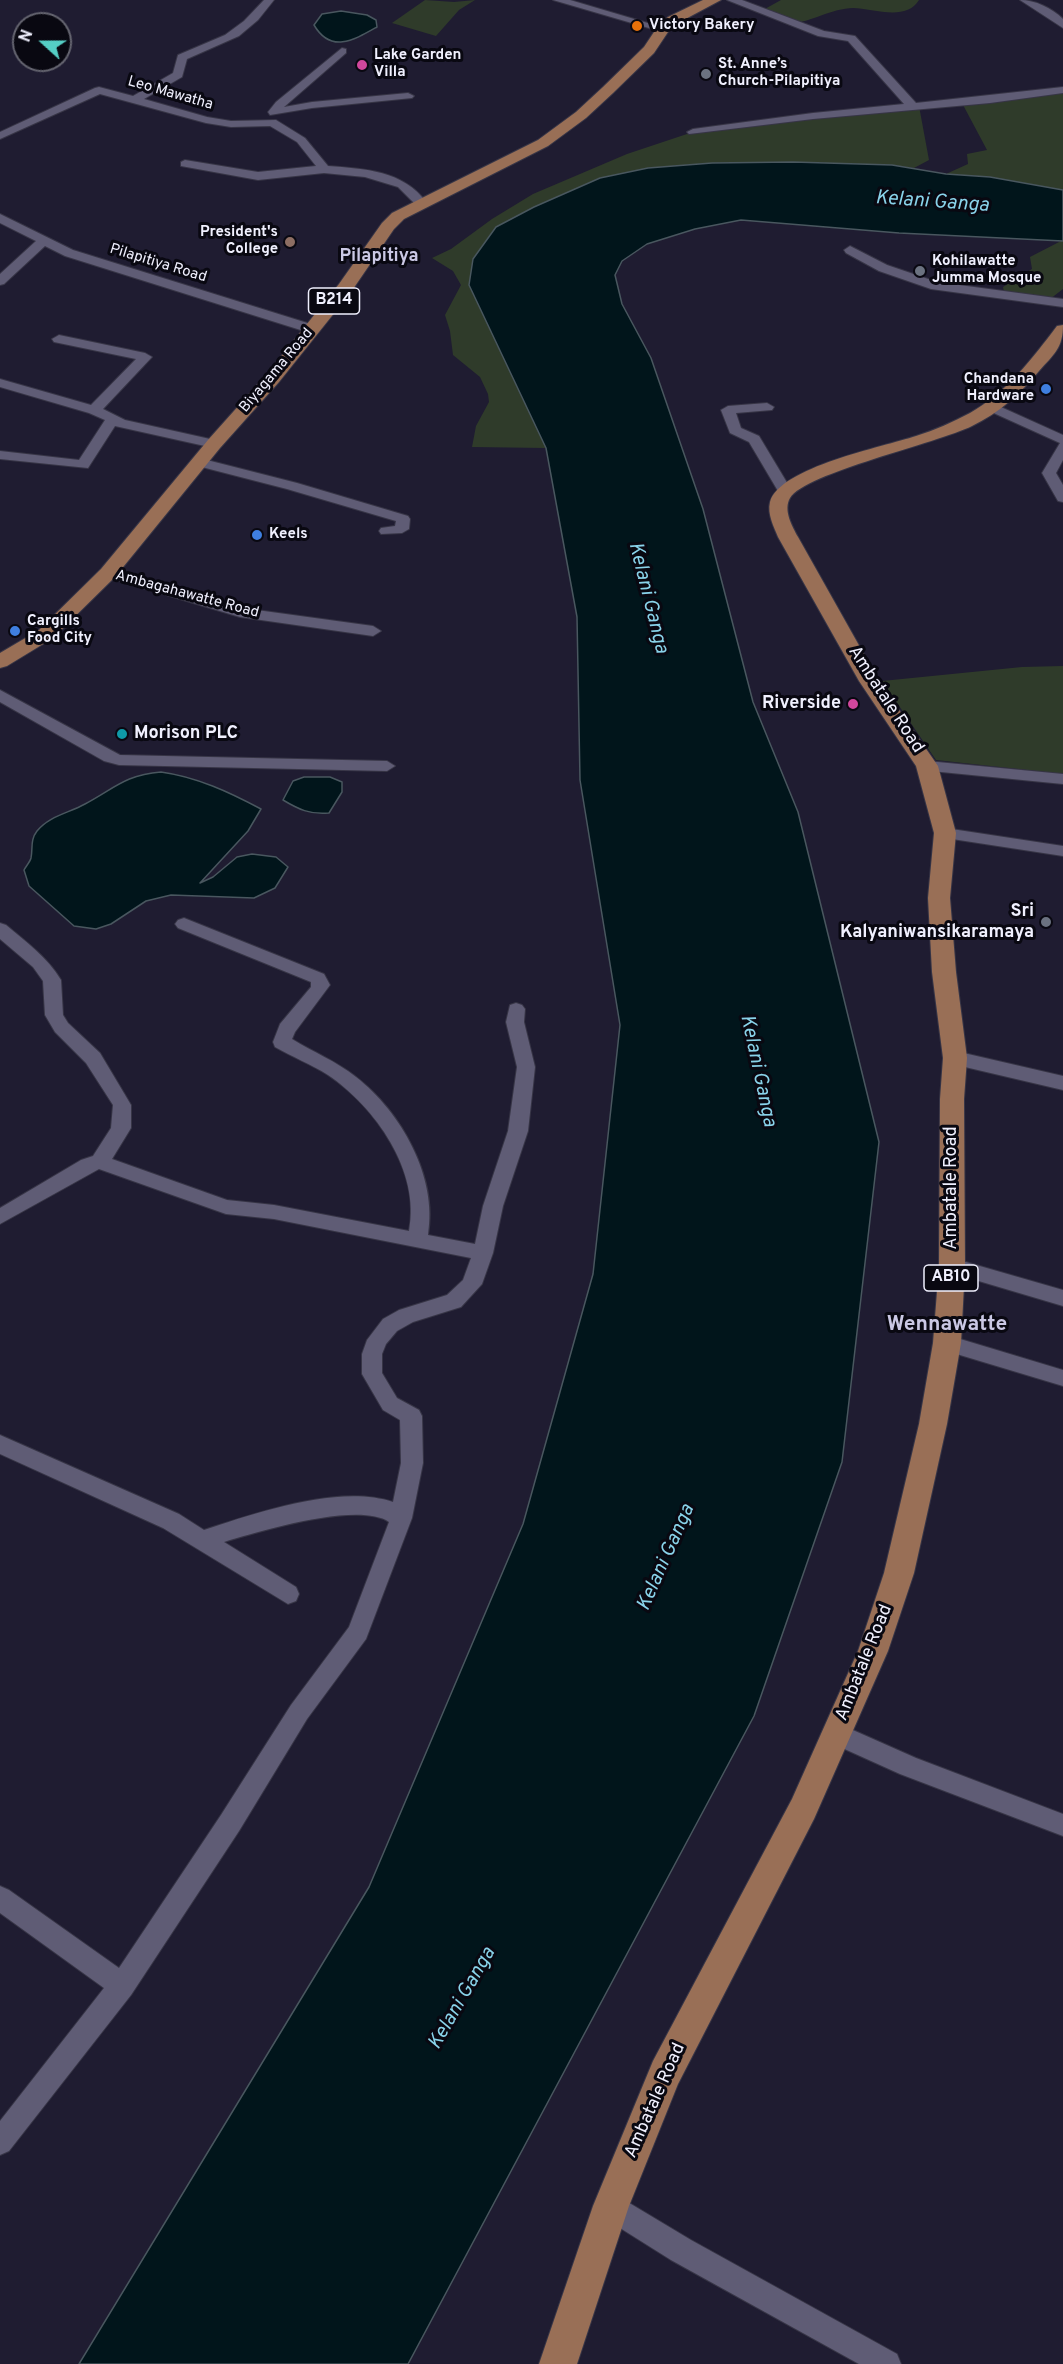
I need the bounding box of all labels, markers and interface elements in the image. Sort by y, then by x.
north arrow [12,12,72,72]
place label: Victory Bakery [649,17,754,35]
marker: Victory Bakery [630,19,644,33]
text: N [16,27,38,45]
place label: Lake Garden Villa [374,47,461,82]
place label: St. Anne’s Church-Pilapitiya [718,56,840,91]
marker: Lake Garden Villa [355,58,369,72]
marker: St. Anne’s Church-Pilapitiya [699,67,713,81]
street label: Leo Mawatha [125,73,215,115]
water label: Kelani Ganga [874,187,990,219]
place label: President's College [200,224,278,259]
marker: President's College [283,235,297,249]
street label: Pilapitiya Road [107,241,209,287]
district label: Pilapitiya [339,246,419,268]
place label: Kohilawatte Jumma Mosque [932,253,1041,288]
marker: Kohilawatte Jumma Mosque [913,264,927,278]
road number: B214 [308,288,360,314]
street label: Biyagama Road [236,325,318,417]
place label: Chandana Hardware [964,371,1034,406]
marker: Chandana Hardware [1039,382,1053,396]
place label: Keels [269,526,308,544]
marker: Keels [250,528,264,542]
water label: Kelani Ganga [622,540,672,656]
street label: Ambagahawatte Road [113,567,261,623]
place label: Cargills Food City [27,613,92,648]
marker: Cargills Food City [8,624,22,638]
street label: Ambatale Road [842,642,928,758]
place label: Riverside [762,693,841,715]
marker: Riverside [846,697,860,711]
place label: Morison PLC [134,723,238,745]
marker: Morison PLC [115,727,129,741]
place label: Sri Kalyaniwansikaramaya [840,901,1034,944]
marker: Sri Kalyaniwansikaramaya [1039,915,1053,929]
water label: Kelani Ganga [733,1013,781,1129]
street label: Ambatale Road [941,1126,963,1250]
road number: AB10 [924,1265,978,1291]
district label: Wennawatte [887,1313,1007,1339]
water label: Kelani Ganga [633,1501,701,1615]
street label: Ambatale Road [832,1602,898,1724]
water label: Kelani Ganga [424,1944,502,2054]
street label: Ambatale Road [621,2040,691,2162]

